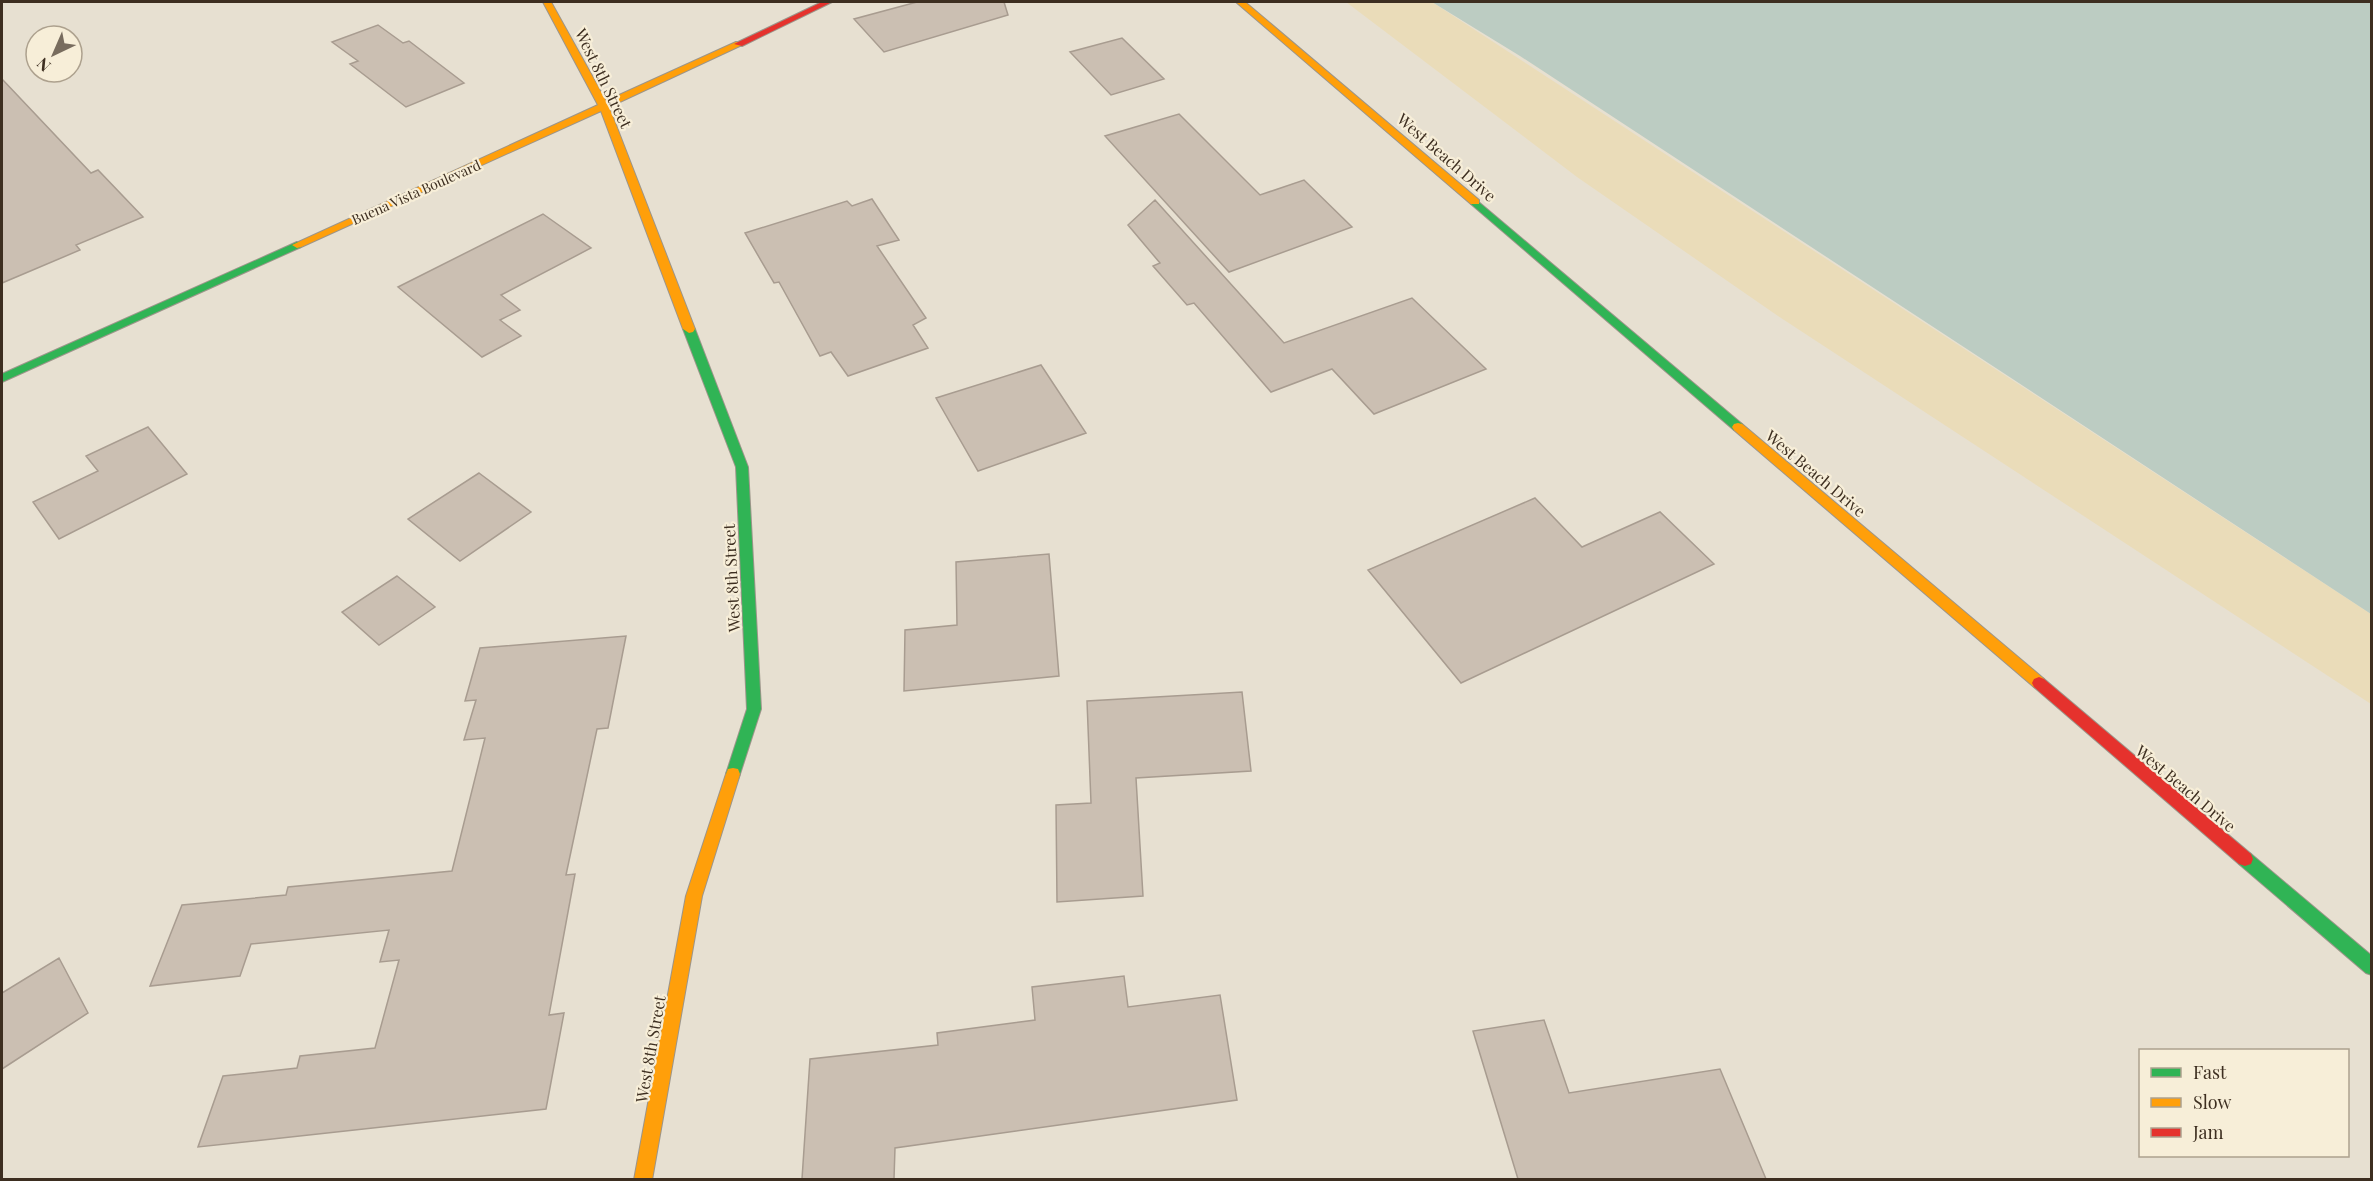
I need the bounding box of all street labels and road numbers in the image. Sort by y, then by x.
street label: West 8th Street [570,24,637,132]
street label: West Beach Drive [1392,108,1501,206]
street label: Buena Vista Boulevard [348,155,484,229]
street label: West Beach Drive [1761,424,1870,521]
street label: West 8th Street [718,523,744,634]
street label: West Beach Drive [2131,739,2240,836]
street label: West 8th Street [630,994,670,1105]

